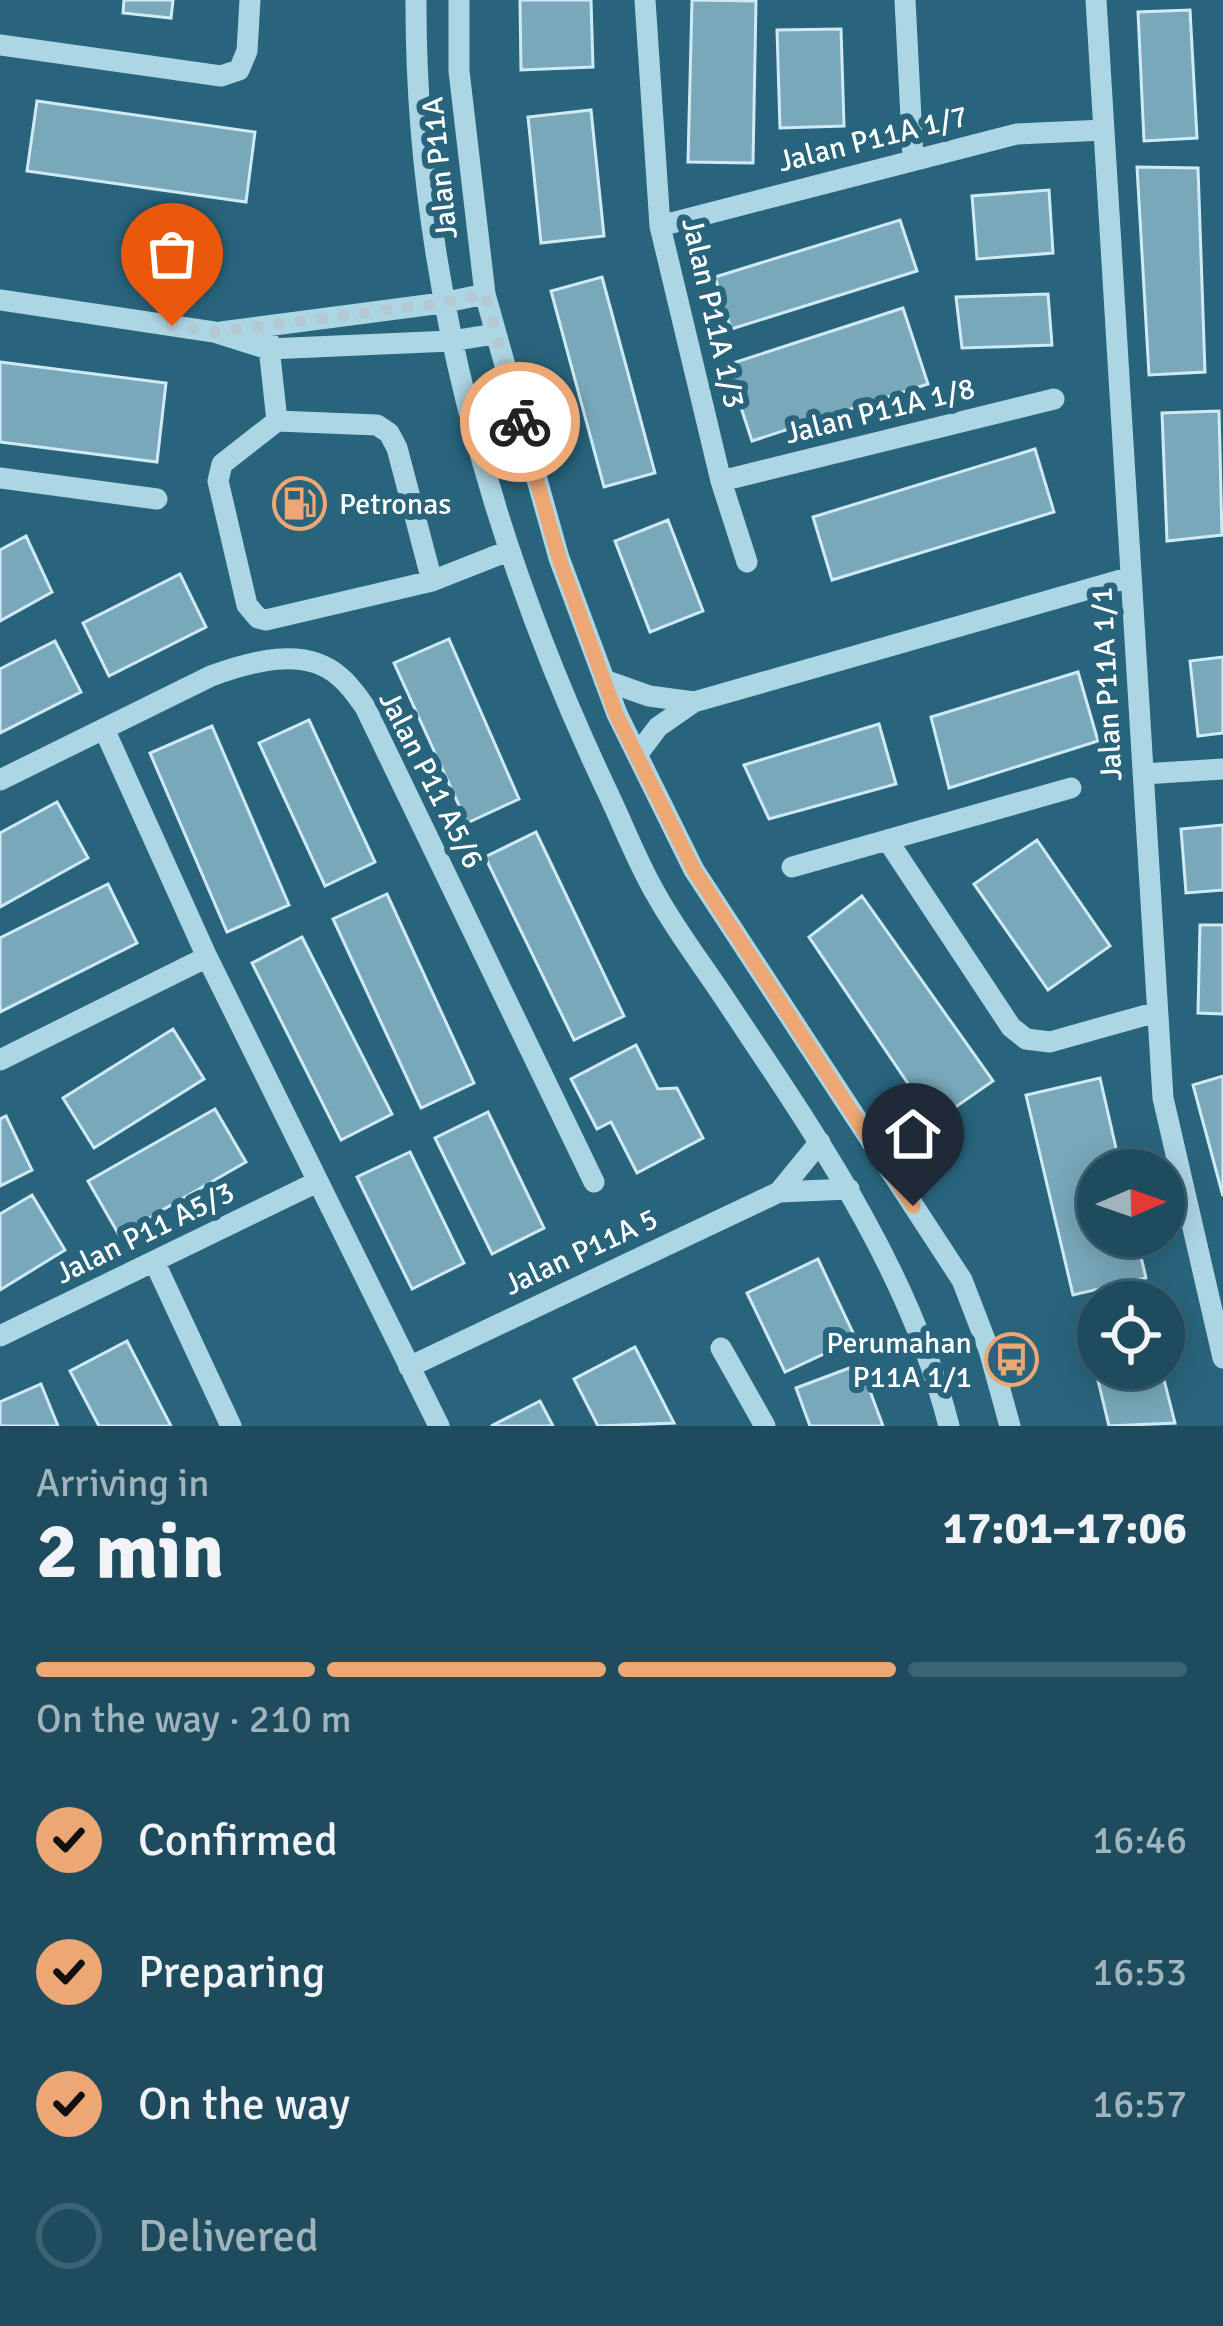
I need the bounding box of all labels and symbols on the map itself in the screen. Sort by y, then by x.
street label: Jalan P11A [414,95,466,241]
street label: Jalan P11A 1/7 [774,98,972,180]
pin [121,203,223,326]
street label: Jalan P11A 1/3 [673,214,753,412]
courier [460,362,580,482]
street label: Jalan P11A 1/8 [781,370,979,452]
fuel station icon: Petronas [272,476,328,532]
place label: Petronas [339,486,451,523]
street label: Jalan P11A 1/1 [1083,586,1131,782]
street label: Jalan P11 A5/6 [370,685,492,875]
pin [862,1083,964,1206]
north arrow [1077,1149,1185,1257]
street label: Jalan P11 A5/3 [50,1174,240,1292]
street label: Jalan P11A 5 [498,1200,664,1304]
place label: Perumahan P11A 1/1 [826,1325,972,1396]
bus stop icon: Perumahan P11A 1/1 [983,1332,1039,1388]

